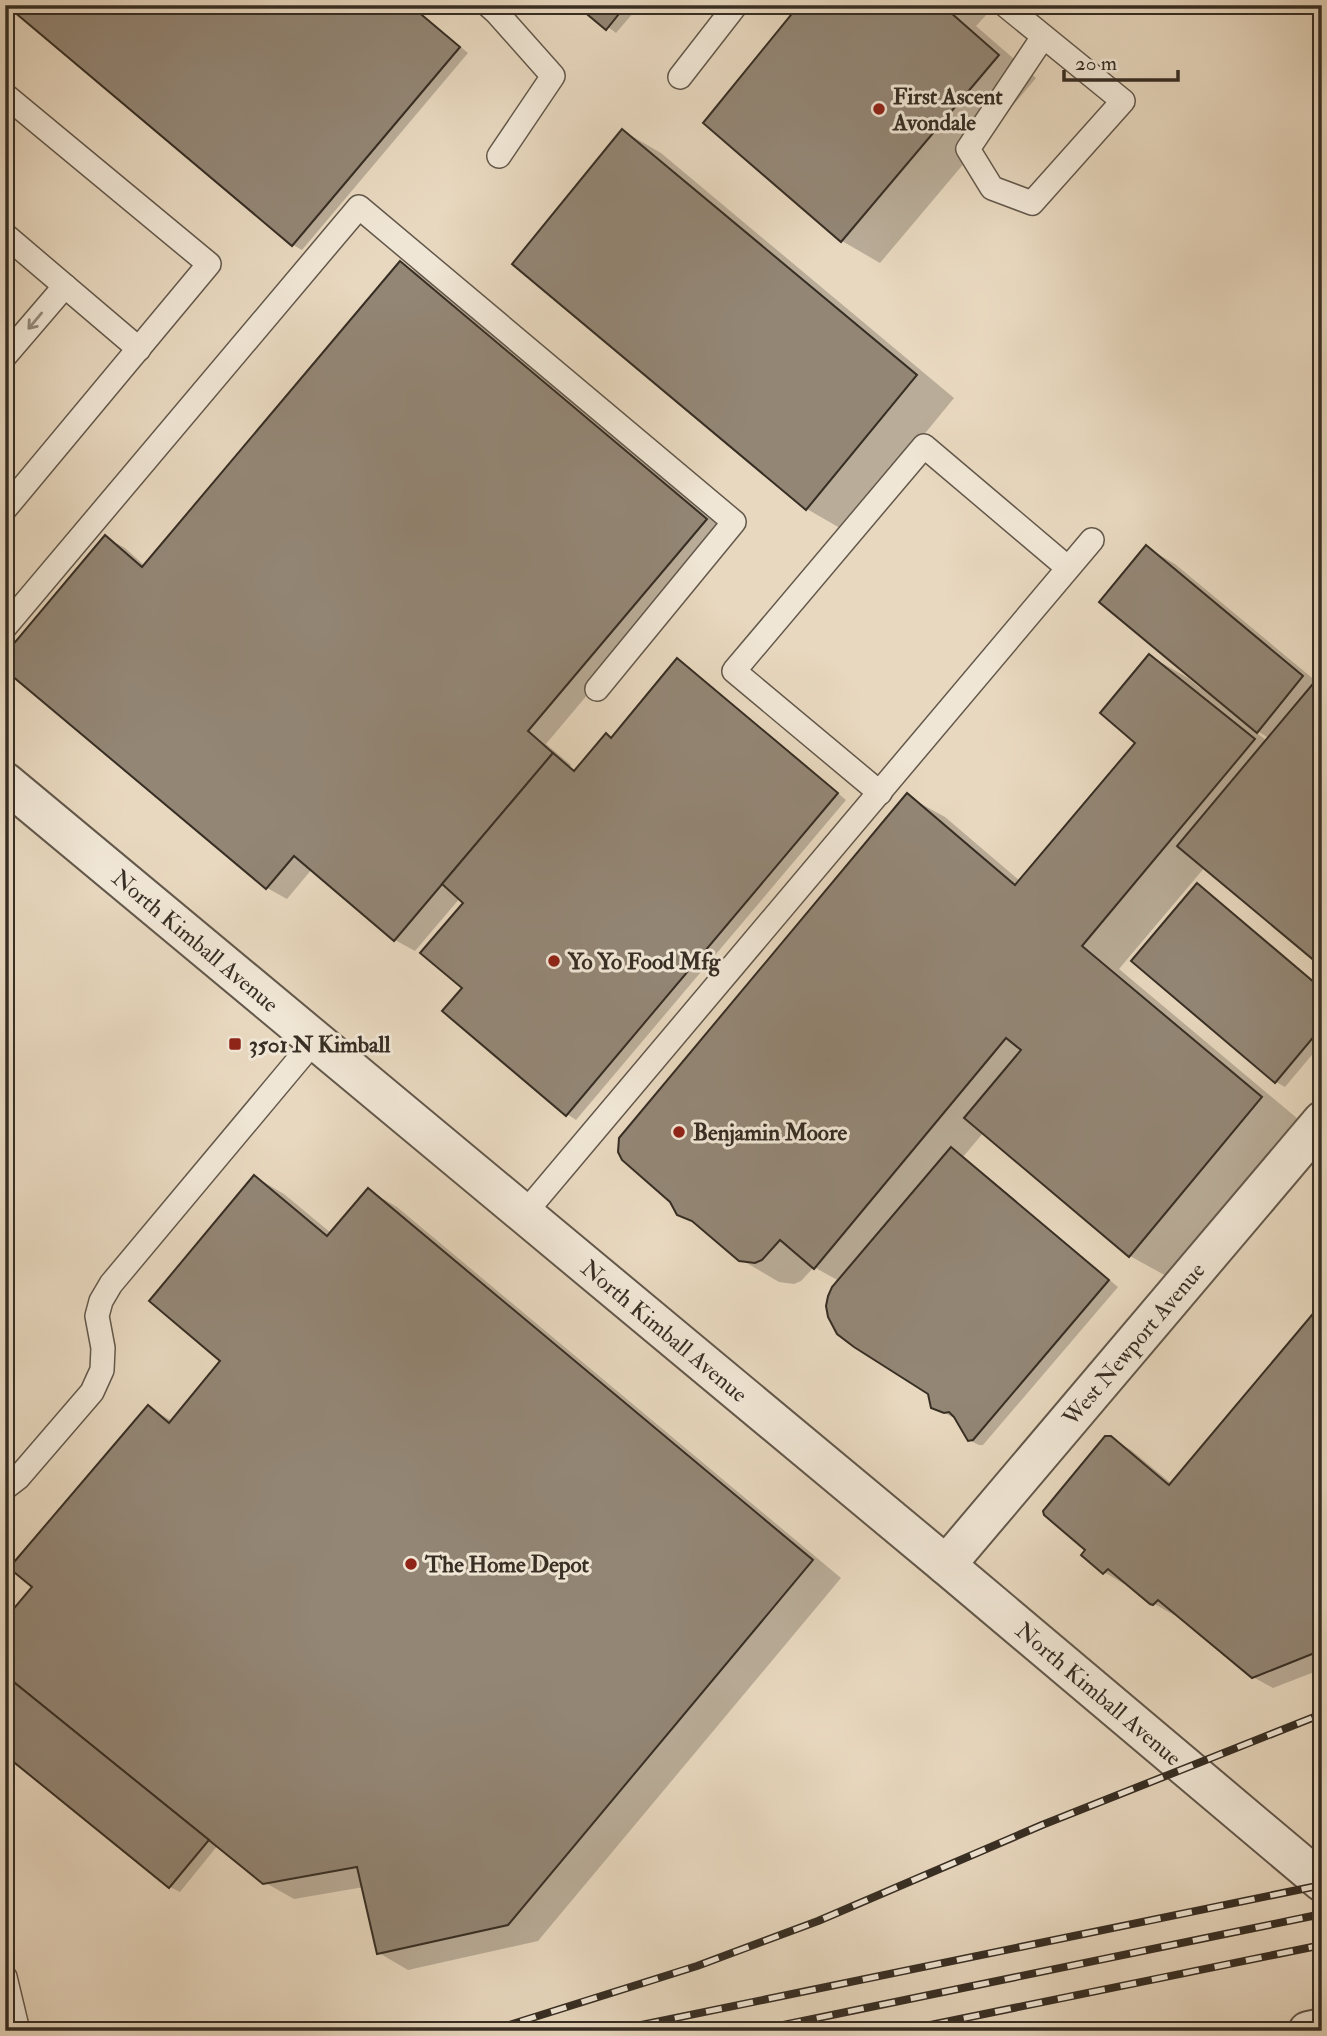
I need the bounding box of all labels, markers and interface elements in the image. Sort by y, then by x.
scale bar [1064,38,1178,82]
text: 20 m [1075,50,1117,77]
place label: First Ascent Avondale [892,82,1003,137]
marker: First Ascent Avondale [871,101,887,117]
one-way arrow [27,312,43,330]
street label: North Kimball Avenue [106,863,285,1019]
place label: Yo Yo Food Mfg [567,947,722,977]
marker: Yo Yo Food Mfg [546,953,562,969]
place label: 3501 N Kimball [249,1030,391,1059]
marker: 3501 N Kimball [227,1036,243,1052]
place label: Benjamin Moore [693,1118,847,1147]
marker: Benjamin Moore [671,1124,687,1140]
street label: North Kimball Avenue [575,1253,754,1409]
street label: West Newport Avenue [1055,1256,1211,1432]
place label: The Home Depot [424,1550,589,1580]
marker: The Home Depot [403,1556,419,1572]
street label: North Kimball Avenue [1010,1616,1188,1772]

